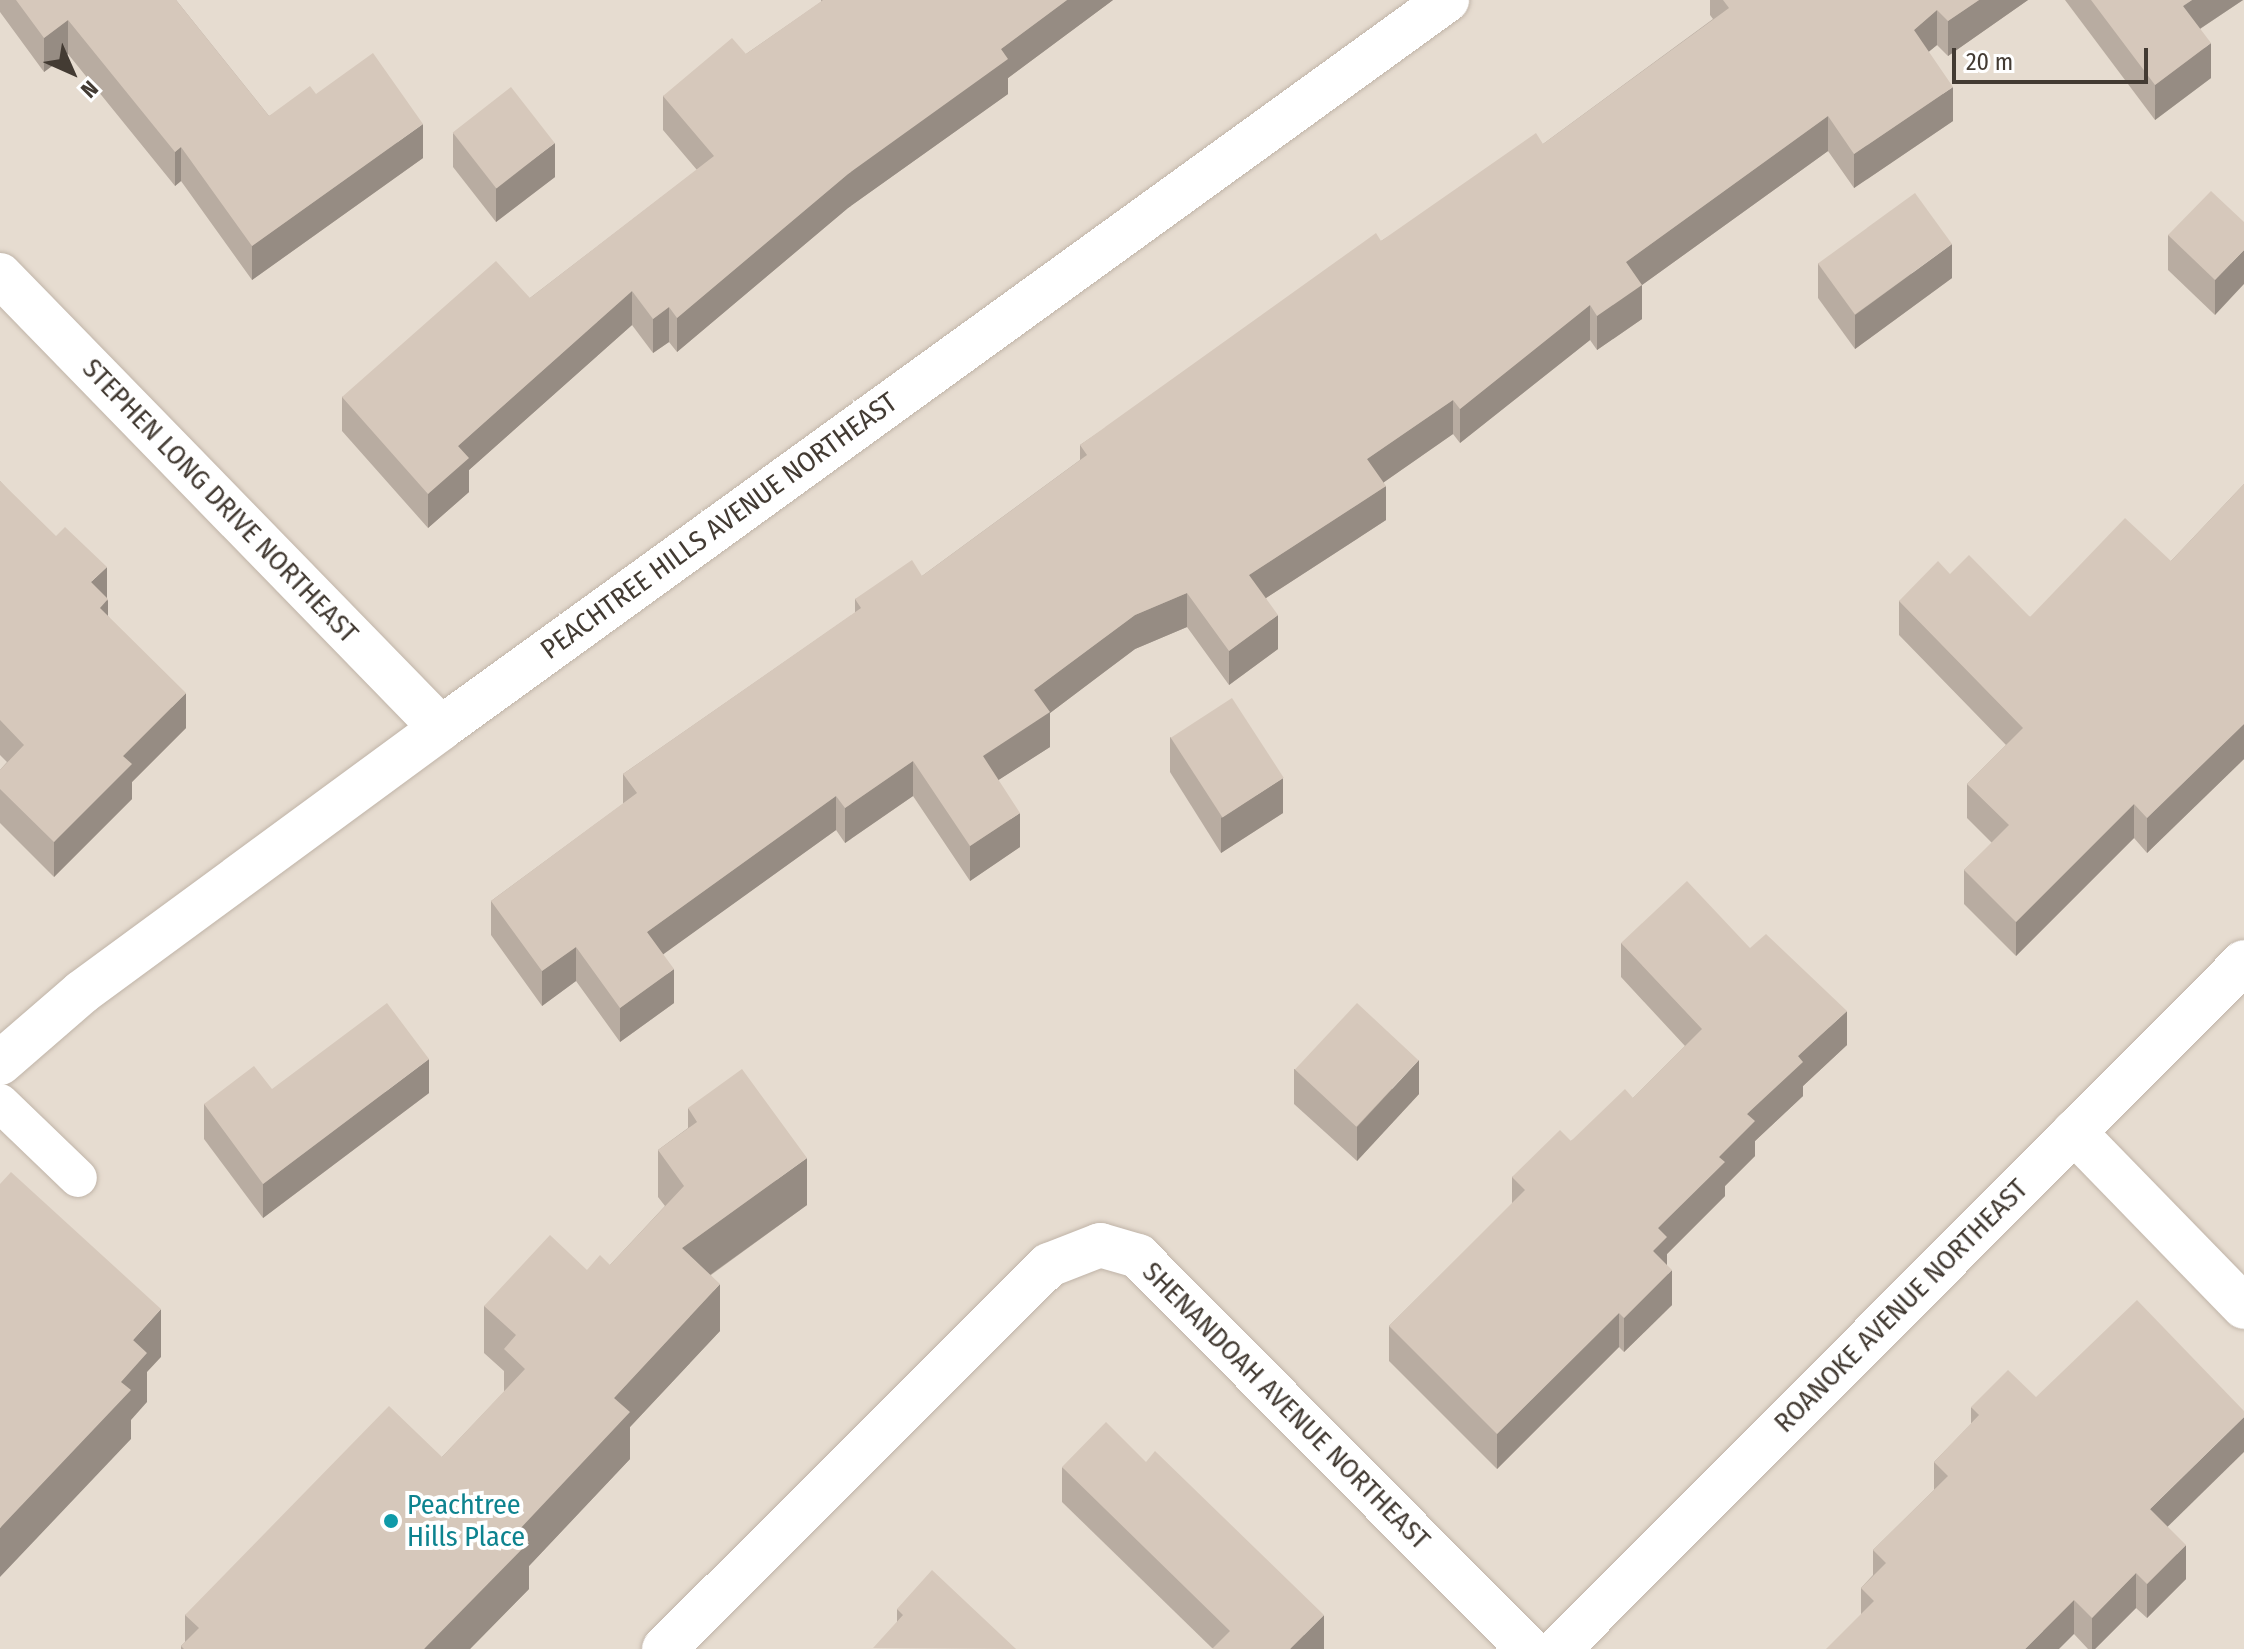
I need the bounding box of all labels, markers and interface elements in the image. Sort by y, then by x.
north arrow [32,32,112,112]
scale bar [1956,32,2152,82]
text: 20 m [1966,48,2013,76]
text: N [75,75,104,104]
street label: STEPHEN LONG DRIVE NORTHEAST [75,352,365,650]
street label: PEACHTREE HILLS AVENUE NORTHEAST [534,385,904,667]
street label: ROANOKE AVENUE NORTHEAST [1767,1172,2035,1440]
street label: SHENANDOAH AVENUE NORTHEAST [1135,1255,1437,1557]
place label: Peachtree Hills Place [407,1488,525,1554]
marker: Peachtree Hills Place [382,1512,400,1530]

